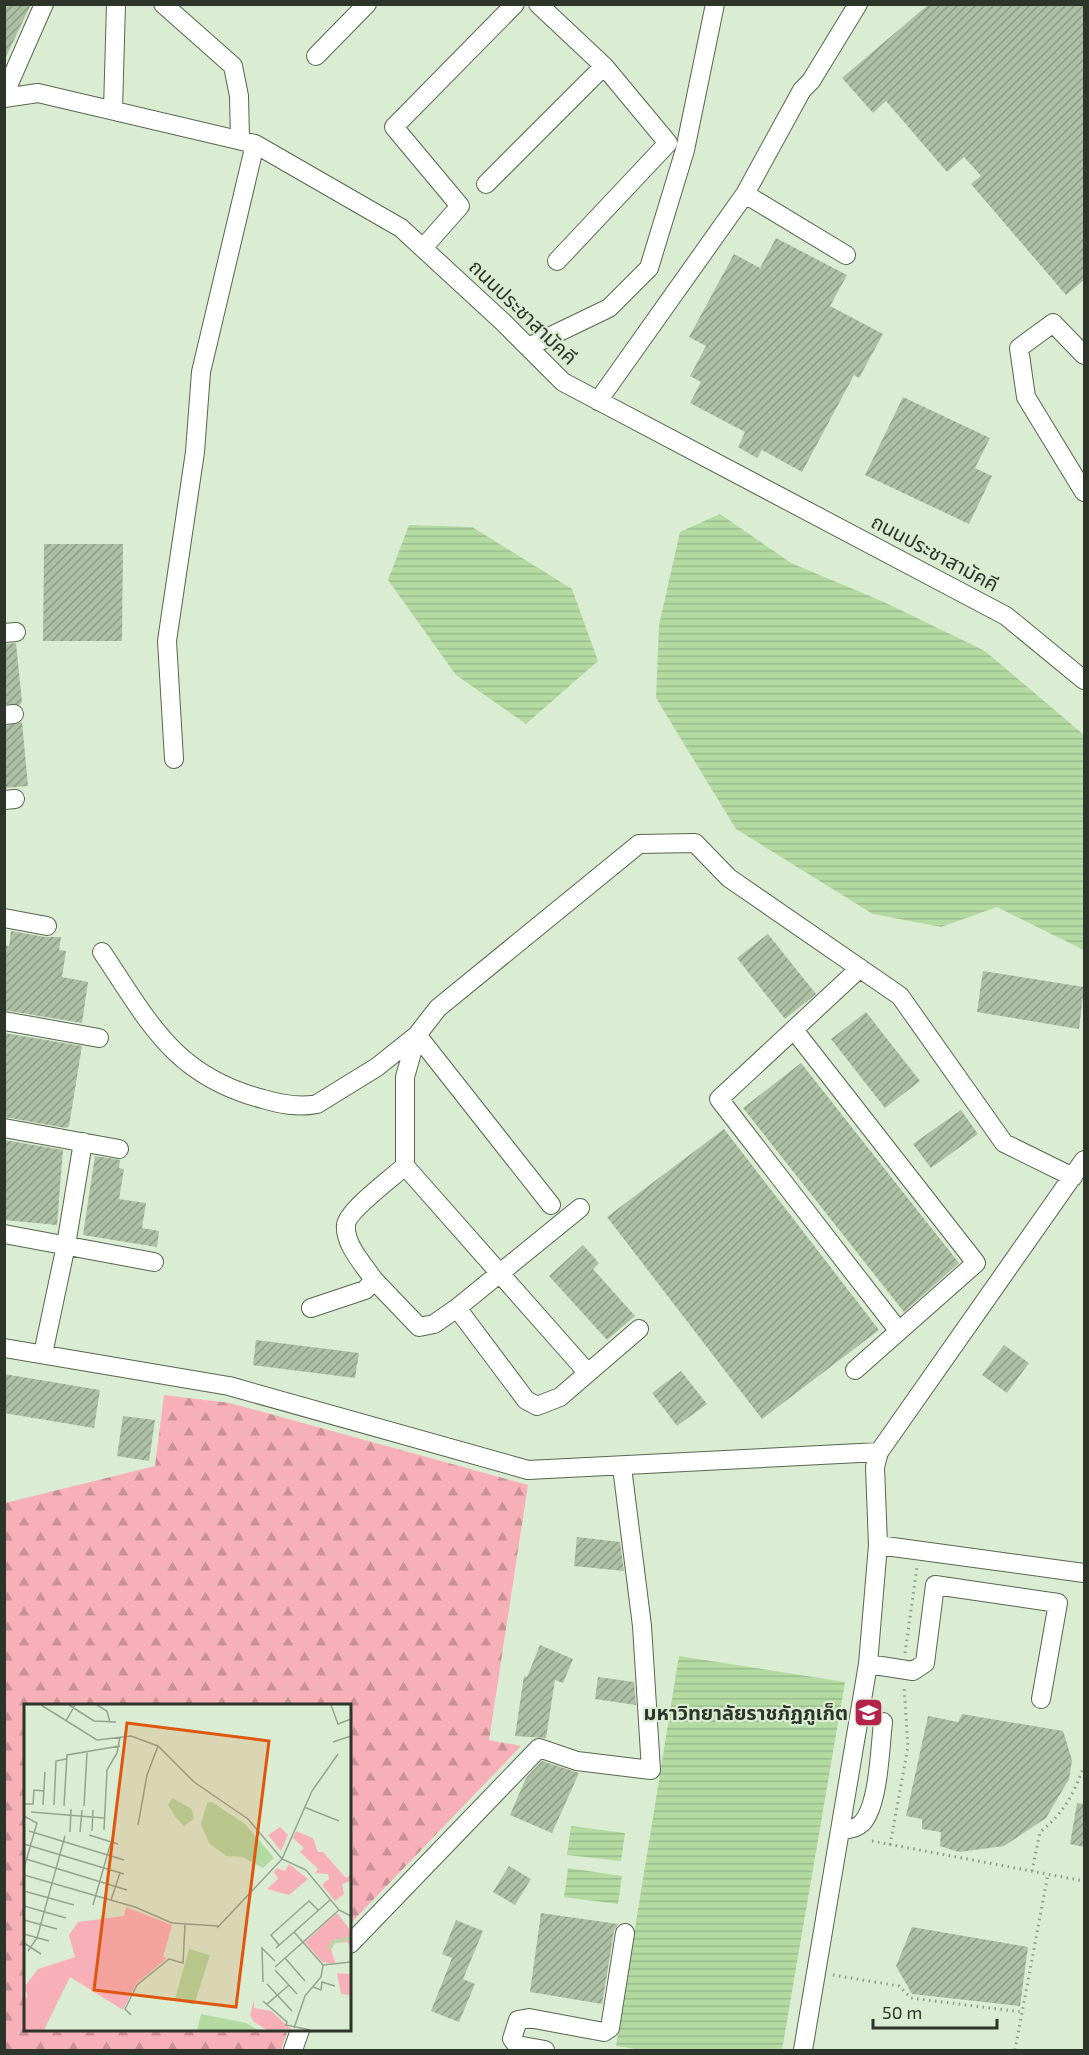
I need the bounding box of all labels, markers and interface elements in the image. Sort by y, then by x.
street label: ถนนประชาสามัคคี [465,254,583,369]
street label: ถนนประชาสามัคคี [868,508,1003,596]
school or university icon: มหาวิทยาลัยราชภัฏภูเก็ต [853,1697,885,1729]
place label: มหาวิทยาลัยราชภัฏภูเก็ต [644,1700,848,1725]
inset map [24,1704,351,2031]
scale bar [873,1992,998,2030]
text: 50 m [882,2001,922,2023]

